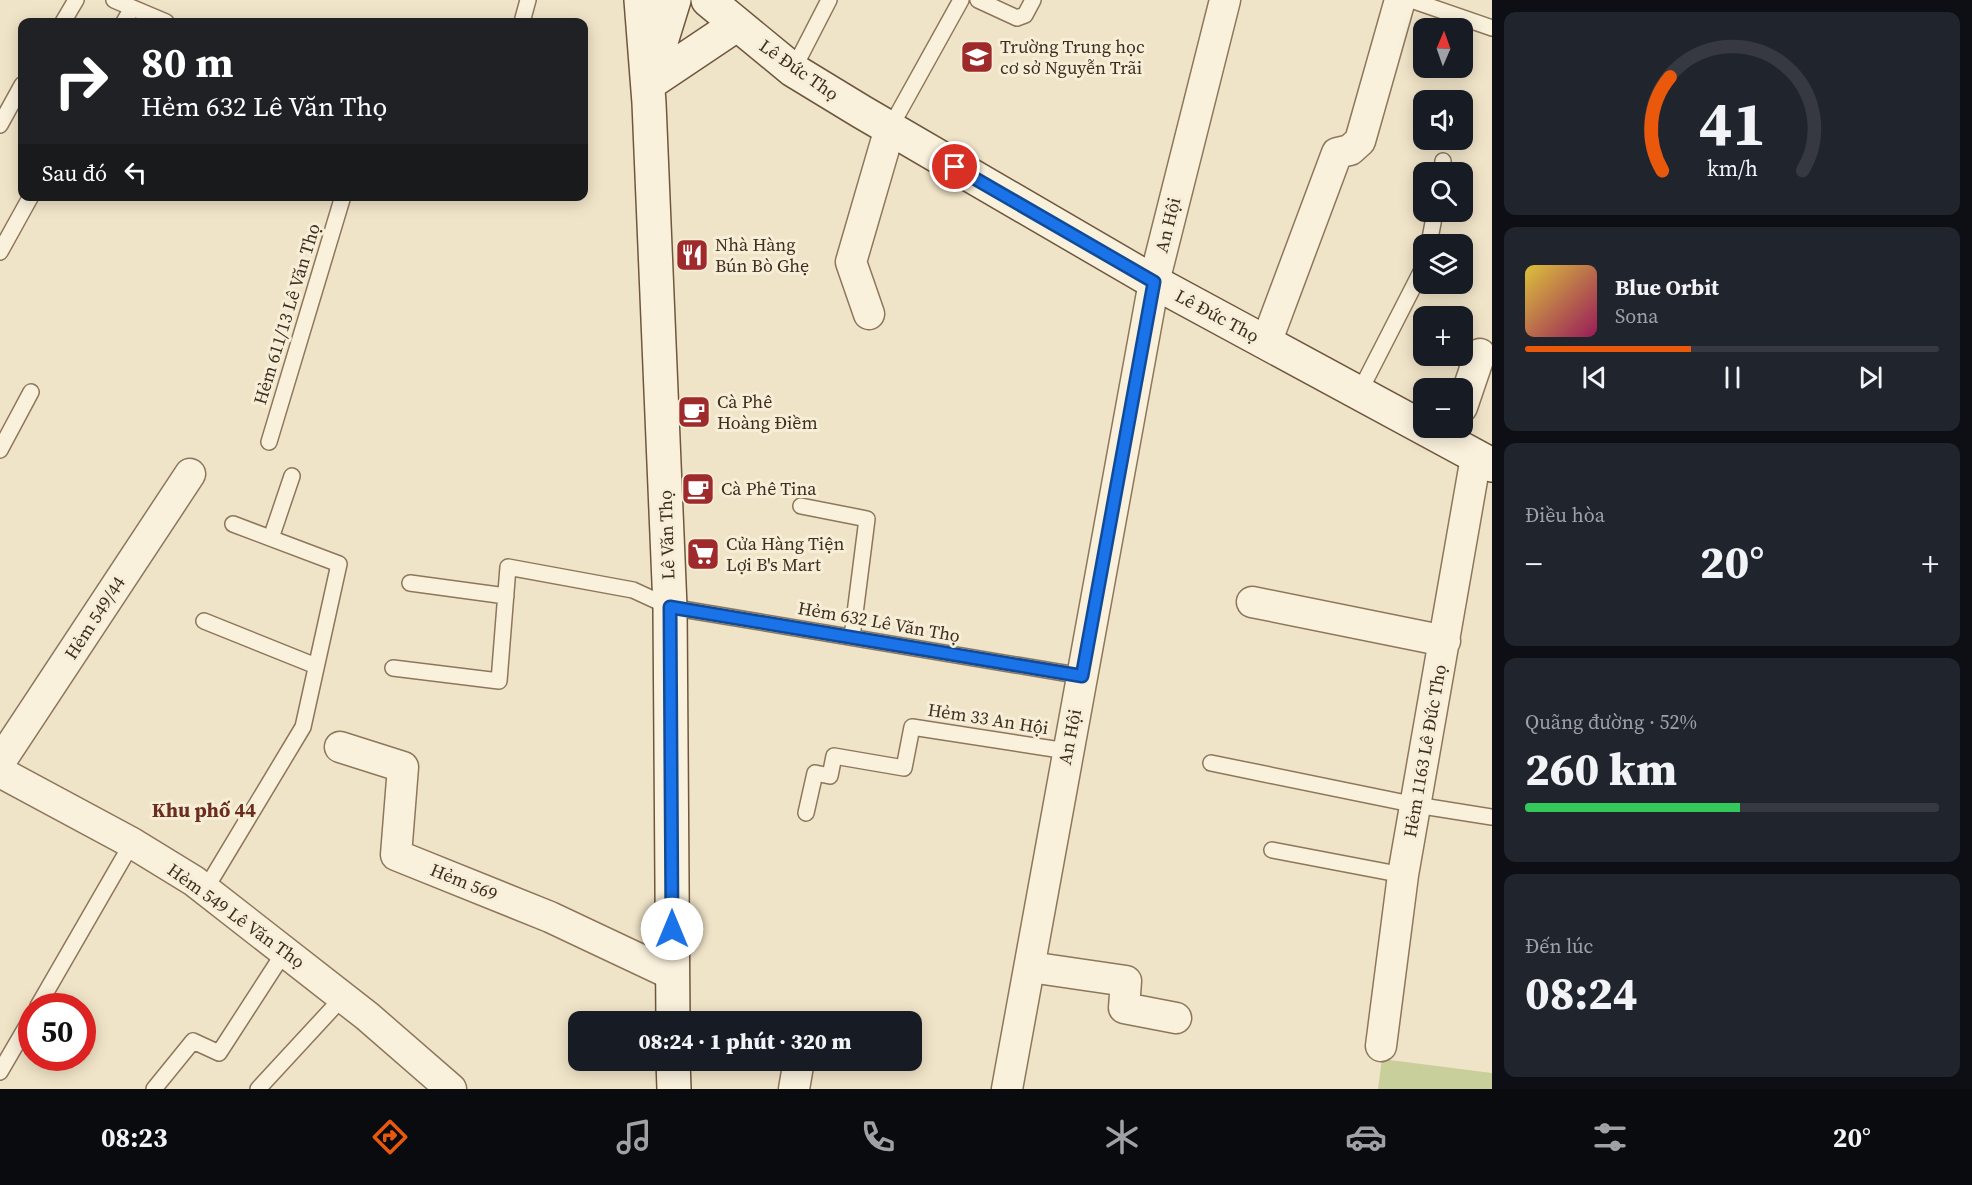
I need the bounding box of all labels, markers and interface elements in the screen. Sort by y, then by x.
north arrow [1413,18,1473,78]
map controls [1413,18,1473,438]
text: 80 m [141,33,234,91]
street label: Lê Đức Thọ [755,33,844,106]
place label: Trường Trung học cơ sở Nguyễn Trãi [1000,34,1145,80]
school or university icon: Trường Trung học cơ sở Nguyễn Trãi [959,39,995,75]
icon: right [42,42,120,120]
text: 41 [1698,80,1766,166]
text: Hẻm 632 Lê Văn Thọ [141,88,387,125]
button: sound [1413,90,1473,150]
pin [929,141,980,192]
icon: arrive [938,150,971,183]
text: km/h [1706,154,1758,183]
icon: left [119,156,152,189]
text: Sau đó [42,158,107,188]
button: search [1413,162,1473,222]
street label: An Hội [1149,195,1186,255]
street label: Hẻm 611/13 Lê Văn Thọ [247,220,326,407]
place label: Nhà Hàng Bún Bò Ghẹ [715,232,809,278]
button: layers [1413,234,1473,294]
restaurant icon: Nhà Hàng Bún Bò Ghẹ [674,237,710,273]
text: Blue Orbit [1615,272,1719,302]
street label: Lê Đức Thọ [1171,283,1264,348]
text: Sona [1615,302,1659,330]
button: + [1413,306,1473,366]
icon: previous [1578,361,1611,394]
icon: pause [1716,361,1749,394]
icon: next [1854,361,1887,394]
button: − [1413,378,1473,438]
place label: Cà Phê Hoàng Điềm [717,389,818,435]
cafe icon: Cà Phê Hoàng Điềm [676,394,712,430]
cafe icon: Cà Phê Tina [680,471,716,507]
place label: Cà Phê Tina [721,476,817,501]
street label: Lê Văn Thọ [652,490,681,580]
text: Điều hòa [1525,501,1605,529]
place label: Cửa Hàng Tiện Lợi B's Mart [726,531,844,577]
text: 20° [1700,531,1764,593]
supermarket icon: Cửa Hàng Tiện Lợi B's Mart [685,536,721,572]
text: − [1525,541,1543,586]
text: + [1921,541,1939,586]
street label: Hẻm 549/44 [58,571,131,664]
street label: Hẻm 632 Lê Văn Thọ [796,595,962,648]
street label: Hẻm 1163 Lê Đức Thọ [1397,662,1452,839]
street label: Hẻm 33 An Hội [926,697,1050,740]
street label: An Hội [1052,707,1087,767]
text: Quãng đường · 52% [1525,708,1697,736]
text: 260 km [1525,738,1677,800]
district label: Khu phố 44 [152,796,256,824]
street label: Hẻm 549 Lê Văn Thọ [163,857,310,974]
street label: Hẻm 569 [427,857,502,906]
position arrow [640,897,704,961]
text: Đến lúc [1525,932,1593,960]
text: 08:24 [1525,962,1638,1024]
speed limit sign: 50 [18,993,96,1071]
text: 08:24 · 1 phút · 320 m [638,1026,852,1056]
icon: directions [369,1116,411,1158]
icon: music [613,1116,655,1158]
icon: phone [857,1116,899,1158]
icon: climate [1101,1116,1143,1158]
icon: car [1345,1116,1387,1158]
icon: filters [1589,1116,1631,1158]
text: 08:23 [101,1119,168,1156]
text: 20° [1833,1119,1871,1156]

